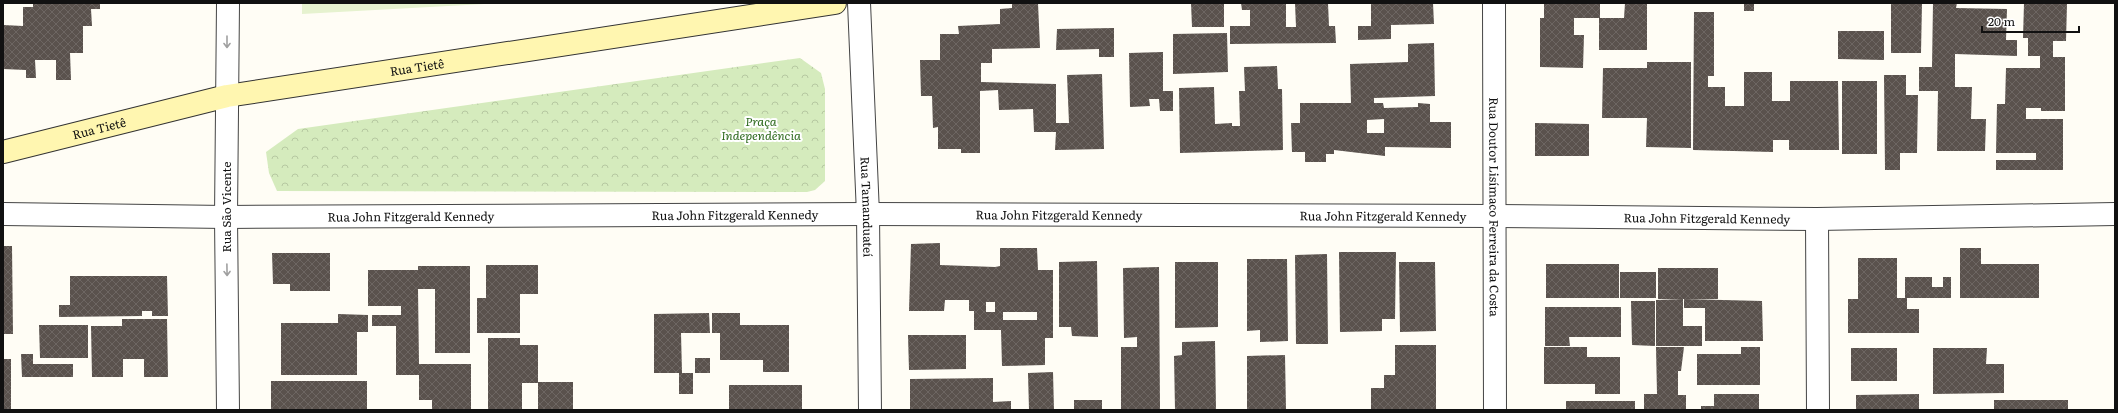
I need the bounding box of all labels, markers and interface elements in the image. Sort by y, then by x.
scale bar [1982,8,2079,34]
text: 20 m [1988,12,2015,30]
one-way arrow [223,35,231,48]
street label: Rua Tietê [389,54,445,80]
street label: Rua Doutor Lisímaco Ferreira da Costa [1485,97,1504,317]
park label: Praça Independência [721,112,801,144]
street label: Rua Tietê [70,113,128,143]
street label: Rua Tamanduateí [857,156,877,257]
street label: Rua São Vicente [217,162,235,252]
street label: Rua John Fitzgerald Kennedy [652,205,818,224]
street label: Rua John Fitzgerald Kennedy [976,205,1142,224]
street label: Rua John Fitzgerald Kennedy [1300,206,1466,225]
street label: Rua John Fitzgerald Kennedy [328,207,494,226]
street label: Rua John Fitzgerald Kennedy [1624,208,1790,228]
one-way arrow [223,263,230,276]

